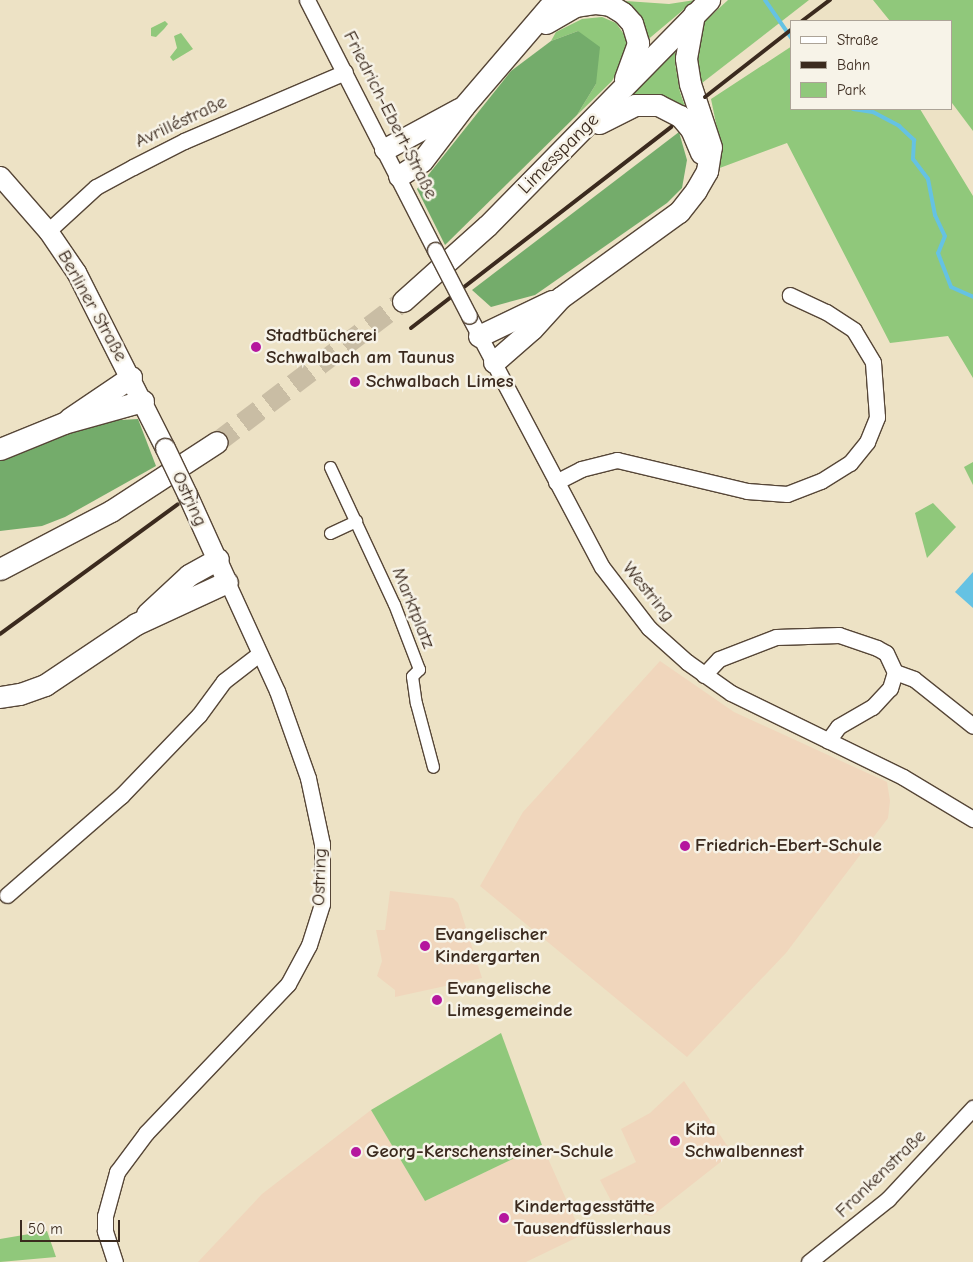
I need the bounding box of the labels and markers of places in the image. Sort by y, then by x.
place label: Stadtbücherei Schwalbach am Taunus [266,325,454,369]
marker: Stadtbücherei Schwalbach am Taunus [250,341,262,353]
place label: Schwalbach Limes [366,371,513,393]
marker: Schwalbach Limes [348,375,362,389]
place label: Friedrich-Ebert-Schule [695,835,882,857]
marker: Friedrich-Ebert-Schule [679,840,691,852]
place label: Evangelischer Kindergarten [435,924,547,968]
marker: Evangelischer Kindergarten [419,940,431,952]
place label: Evangelische Limesgemeinde [447,978,572,1022]
marker: Evangelische Limesgemeinde [431,994,443,1006]
place label: Kita Schwalbennest [685,1119,804,1163]
marker: Kita Schwalbennest [669,1135,681,1147]
place label: Georg-Kerschensteiner-Schule [366,1141,613,1163]
marker: Georg-Kerschensteiner-Schule [350,1146,362,1158]
place label: Kindertagesstätte Tausendfüsslerhaus [514,1196,671,1240]
marker: Kindertagesstätte Tausendfüsslerhaus [498,1212,510,1224]

